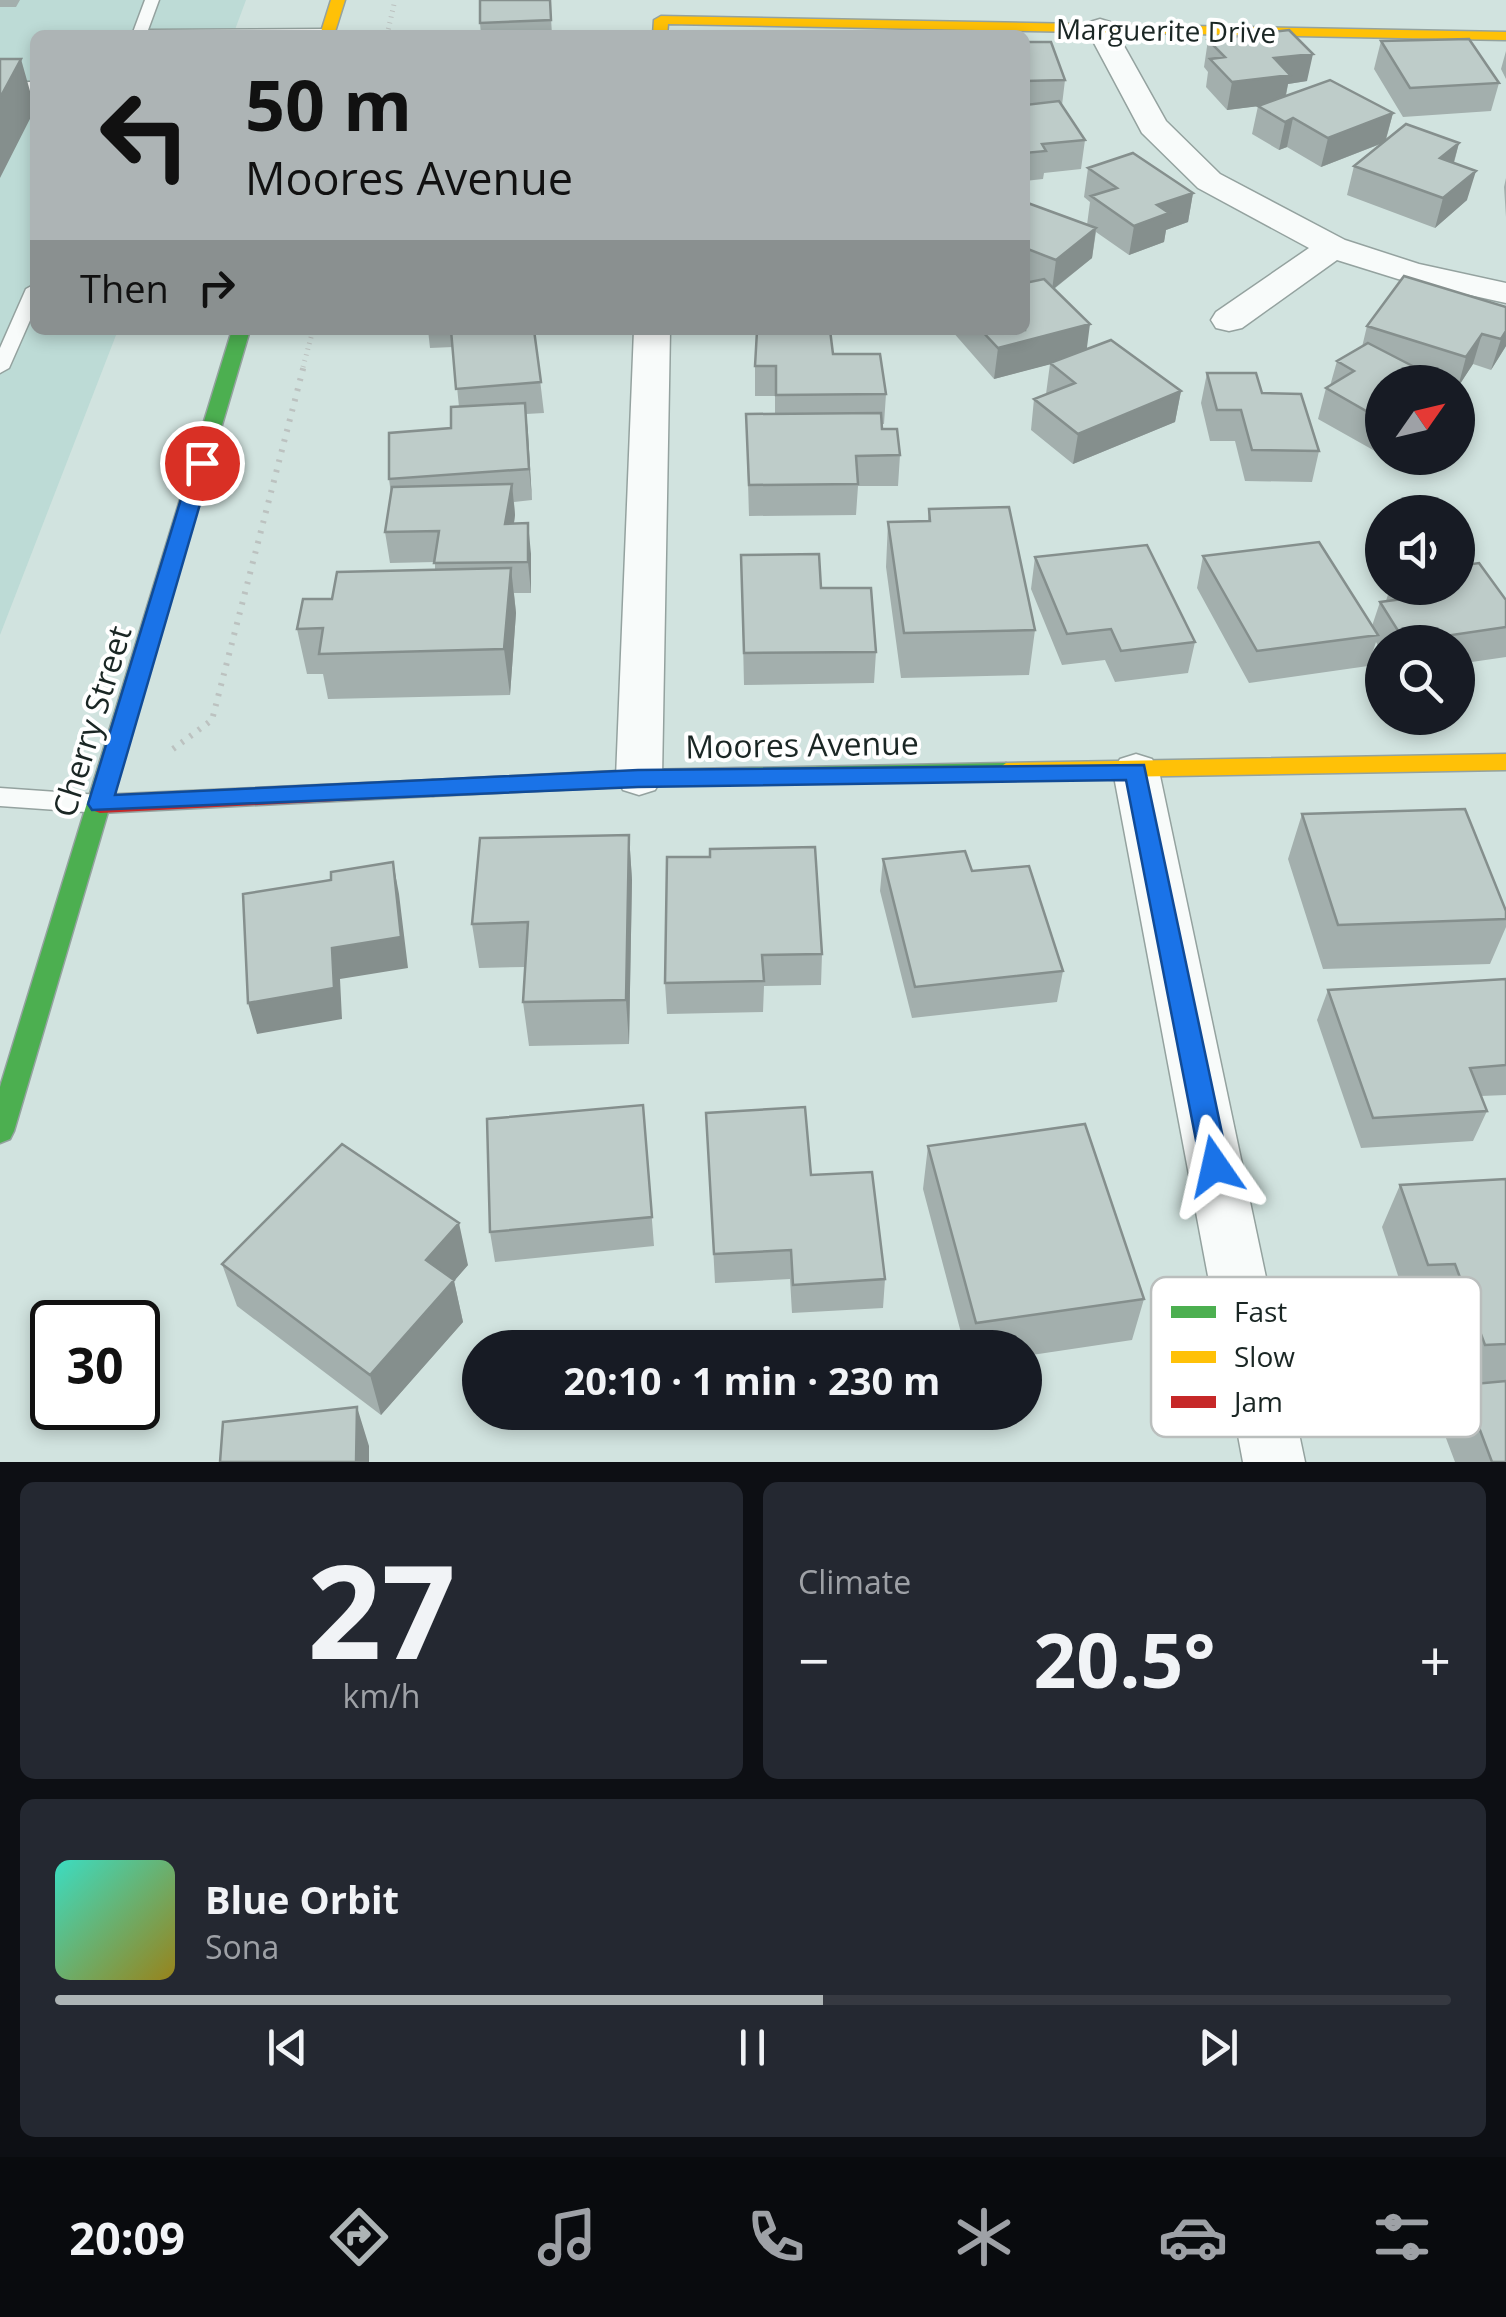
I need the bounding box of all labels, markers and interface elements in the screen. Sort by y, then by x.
street label: Marguerite Drive [1056,9,1276,51]
text: 50 m [245,56,412,152]
icon: left [80,70,210,200]
text: Moores Avenue [245,147,573,208]
icon: right [189,260,244,315]
text: Then [80,262,169,314]
north arrow [1365,365,1475,475]
map controls [1365,365,1475,735]
pin [160,421,245,506]
icon: arrive [175,436,230,491]
button: sound [1365,495,1475,605]
street label: Cherry Street [42,620,140,822]
button: search [1365,625,1475,735]
street label: Moores Avenue [685,720,919,768]
position arrow [1163,1114,1267,1218]
legend [1151,1277,1481,1437]
text: Fast [1234,1292,1287,1330]
speed limit sign: 30 [30,1300,160,1430]
text: Slow [1234,1337,1295,1375]
text: 20:10 · 1 min · 230 m [564,1354,940,1406]
text: Jam [1231,1382,1283,1420]
text: 27 [307,1520,456,1697]
text: Climate [798,1560,911,1603]
text: 20.5° [1033,1608,1216,1710]
text: − [798,1622,829,1697]
text: + [1420,1622,1451,1697]
text: km/h [343,1674,420,1717]
text: Blue Orbit [205,1873,399,1925]
text: Sona [205,1925,279,1968]
icon: previous [260,2020,315,2075]
icon: pause [725,2020,780,2075]
icon: next [1191,2020,1246,2075]
icon: directions [324,2202,394,2272]
icon: music [532,2202,602,2272]
icon: phone [741,2202,811,2272]
icon: climate [949,2202,1019,2272]
icon: car [1158,2202,1228,2272]
icon: filters [1367,2202,1437,2272]
text: 20:09 [69,2207,185,2268]

